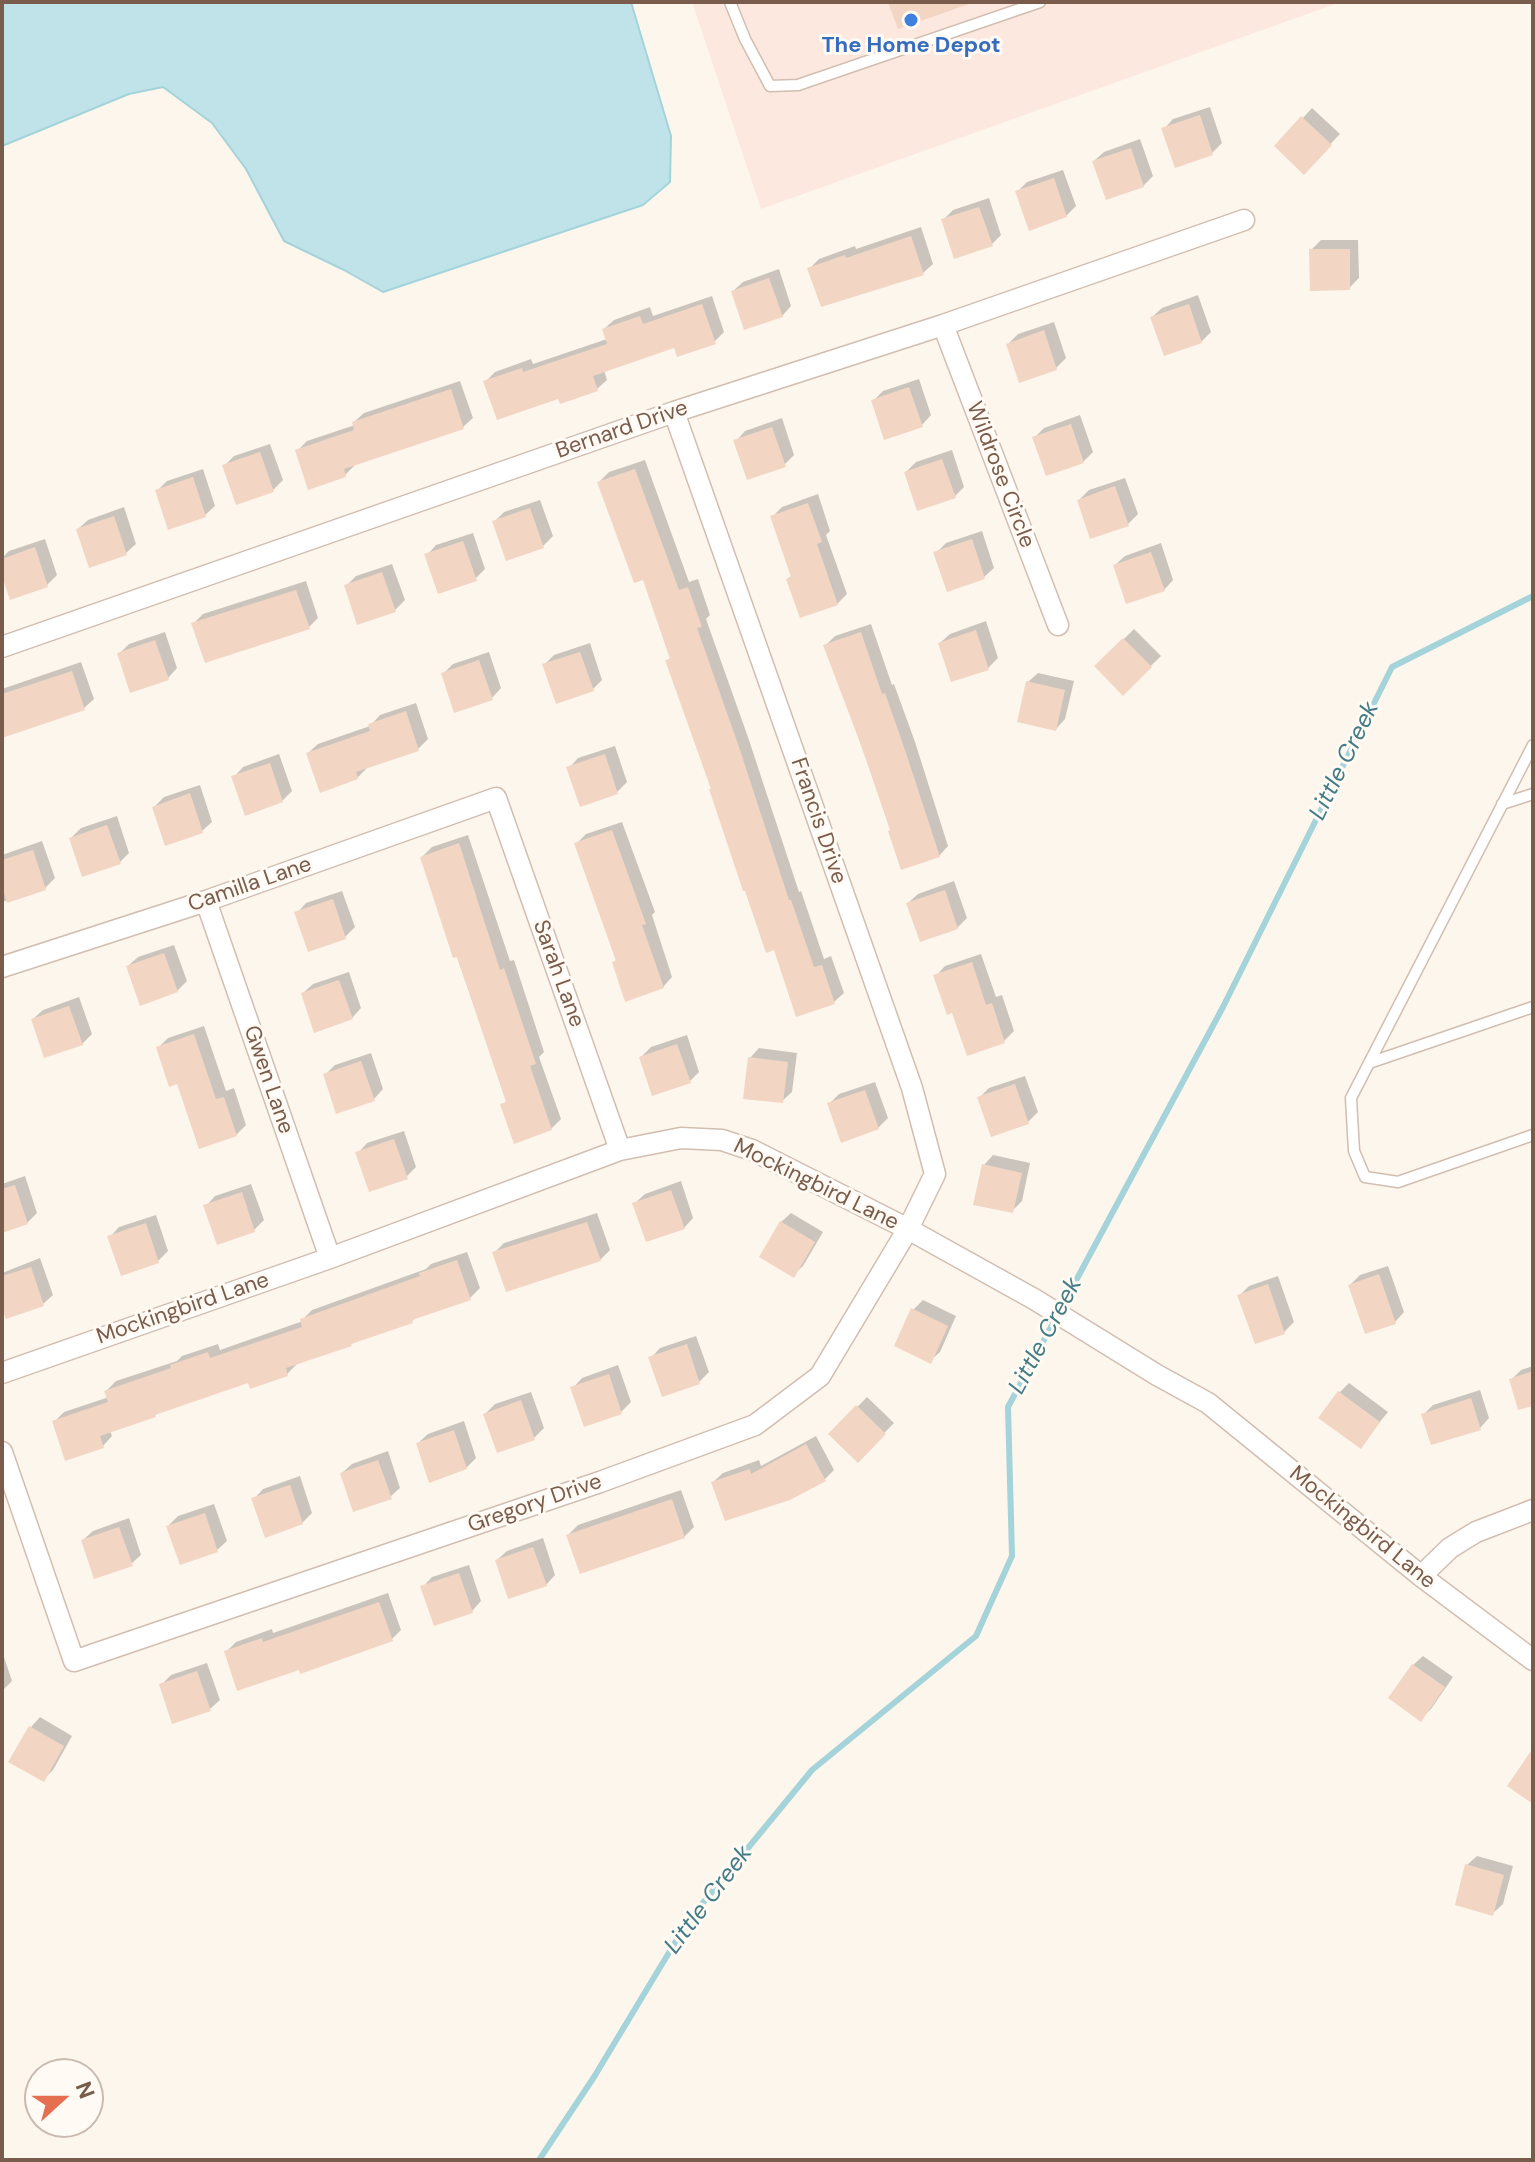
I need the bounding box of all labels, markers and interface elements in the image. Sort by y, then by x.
marker: The Home Depot [902,11,920,29]
place label: The Home Depot [821,33,1001,59]
street label: Bernard Drive [552,395,692,465]
street label: Wildrose Circle [960,398,1040,552]
water label: Little Creek [1304,697,1386,825]
street label: Francis Drive [784,755,852,887]
street label: Camilla Lane [185,852,315,918]
street label: Sarah Lane [526,917,590,1031]
street label: Gwen Lane [237,1022,299,1138]
street label: Mockingbird Lane [729,1134,903,1236]
street label: Mockingbird Lane [93,1267,273,1351]
water label: Little Creek [1003,1273,1089,1399]
street label: Mockingbird Lane [1284,1461,1440,1595]
street label: Gregory Drive [465,1469,605,1539]
water label: Little Creek [659,1840,759,1960]
north arrow [24,2058,104,2138]
text: N [69,2077,101,2103]

